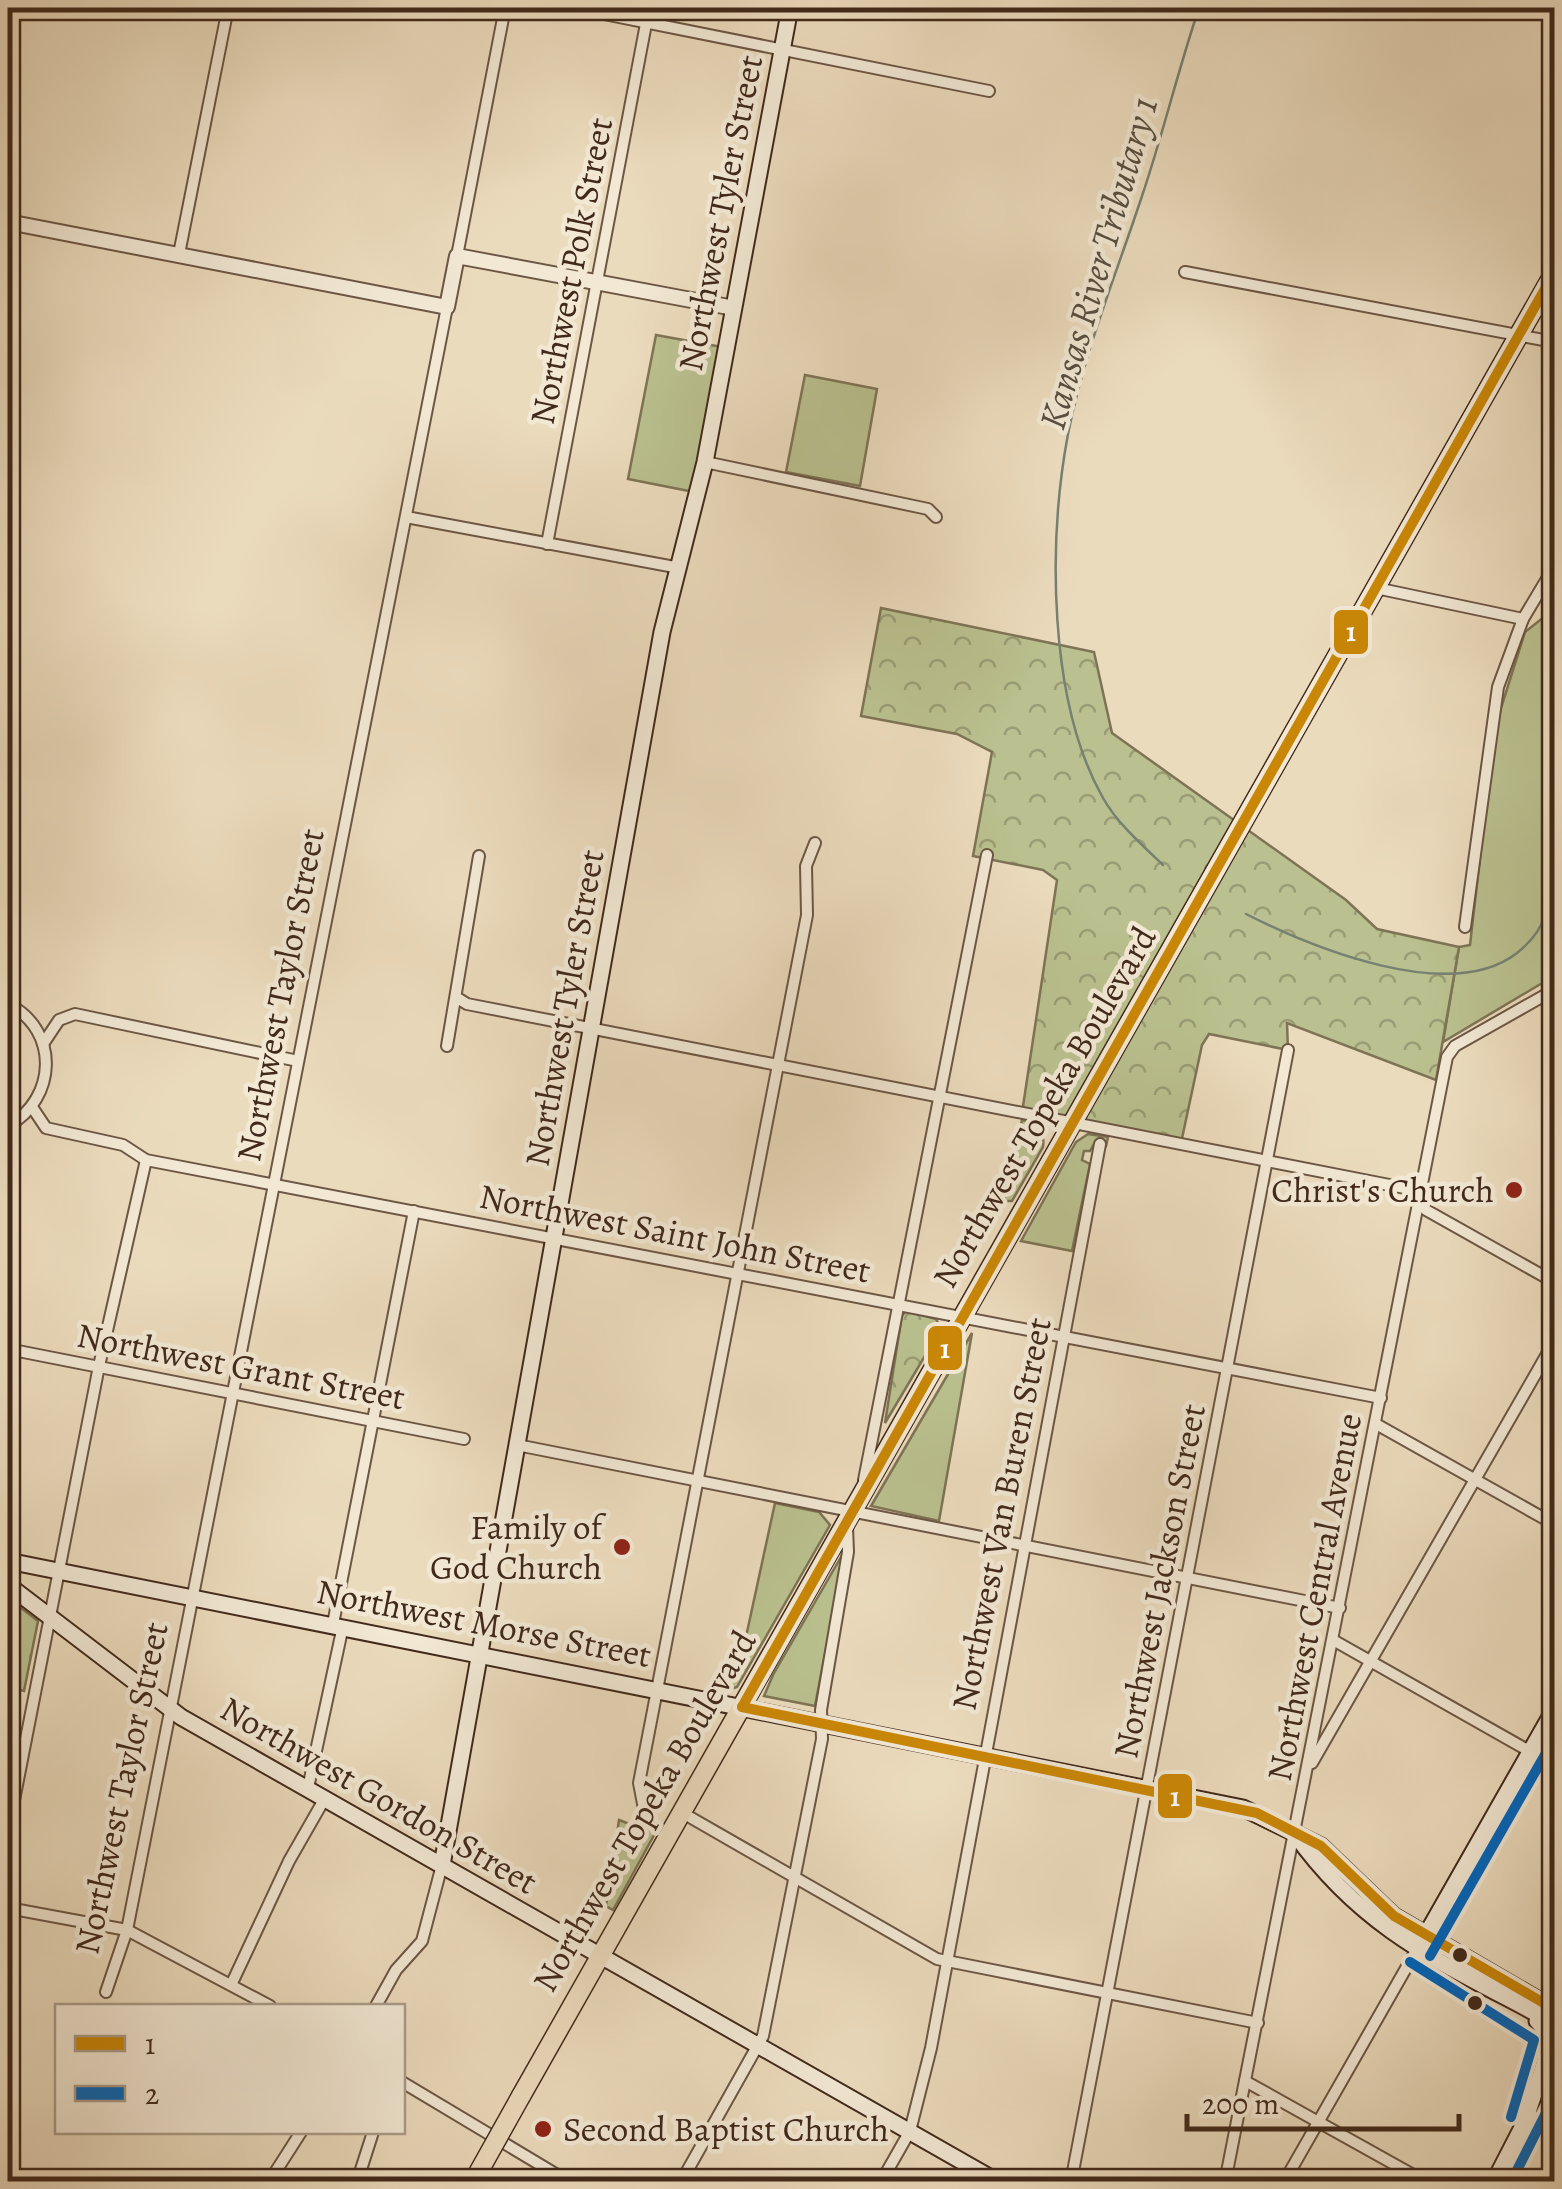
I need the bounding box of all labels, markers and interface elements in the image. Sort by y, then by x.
street label: Northwest Tyler Street [666,51,774,375]
water label: Kansas River Tributary 1 [1026,91,1170,435]
street label: Northwest Polk Street [518,114,624,428]
line badge: 1 [1332,608,1370,656]
text: 1 [1346,613,1356,651]
street label: Northwest Taylor Street [224,824,336,1166]
street label: Northwest Tyler Street [513,846,615,1170]
street label: Northwest Topeka Boulevard [921,917,1167,1297]
place label: Christ's Church [1271,1166,1494,1214]
street label: Northwest Saint John Street [475,1172,875,1294]
marker: Christ's Church [1503,1179,1525,1201]
street label: Northwest Grant Street [73,1311,409,1421]
street label: Northwest Van Buren Street [939,1314,1063,1714]
line badge: 1 [926,1324,964,1372]
text: 1 [940,1330,950,1368]
street label: Northwest Jackson Street [1101,1400,1217,1762]
street label: Northwest Central Avenue [1255,1409,1373,1785]
place label: Family of God Church [430,1503,606,1591]
marker: Family of God Church [611,1536,633,1558]
street label: Northwest Morse Street [313,1567,655,1679]
street label: Northwest Taylor Street [62,1618,180,1958]
street label: Northwest Topeka Boulevard [521,1621,767,2001]
street label: Northwest Gordon Street [212,1685,546,1905]
line badge: 1 [1156,1772,1194,1820]
text: 1 [1170,1778,1180,1816]
unlabelled marker [1450,1945,1470,1965]
unlabelled marker [1465,1993,1485,2013]
legend [55,2004,405,2134]
text: 1 [145,2024,155,2064]
scale bar [1187,2069,1460,2131]
text: 2 [145,2074,159,2114]
text: 200 m [1202,2084,1279,2124]
place label: Second Baptist Church [563,2105,889,2153]
marker: Second Baptist Church [532,2118,554,2140]

